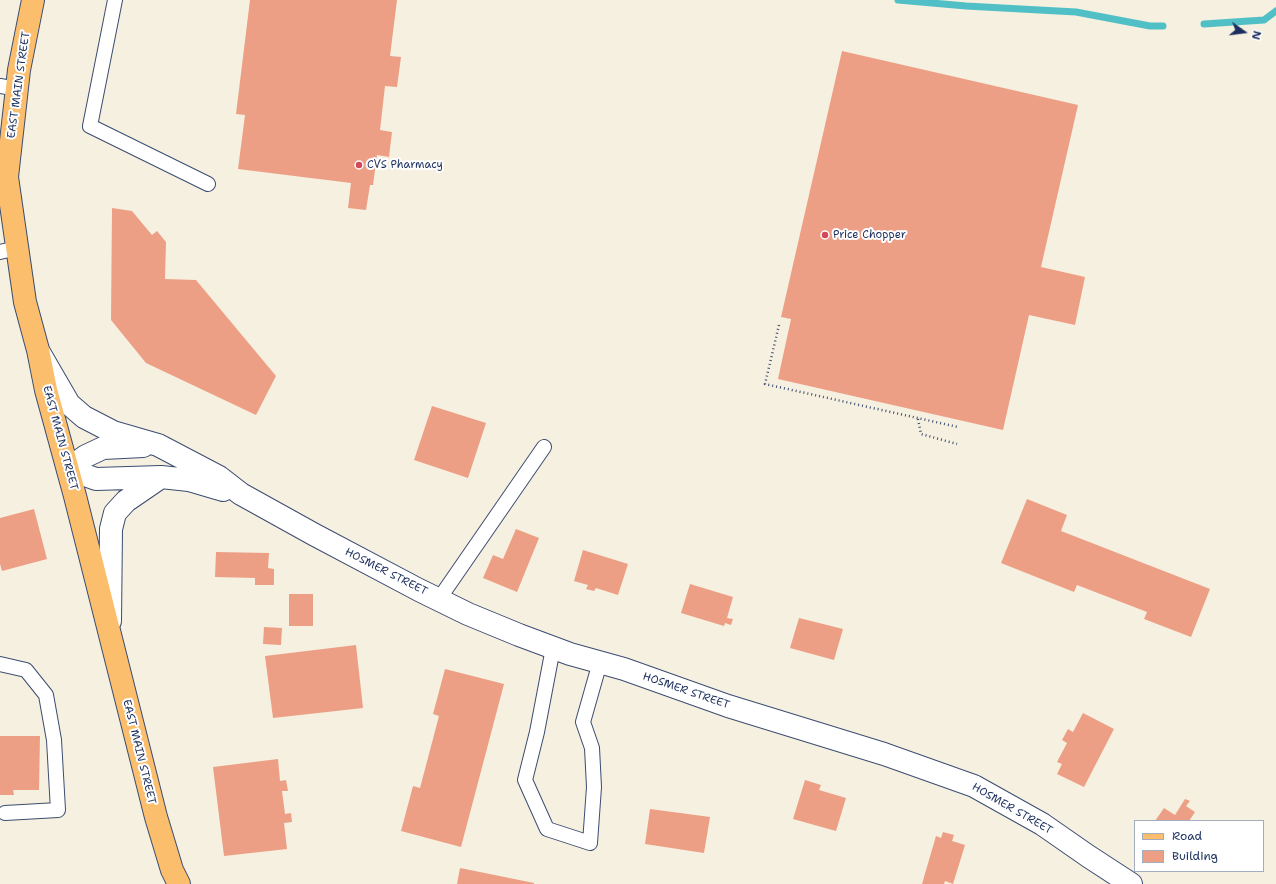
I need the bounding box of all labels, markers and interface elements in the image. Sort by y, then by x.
north arrow [1224,12,1264,52]
text: N [1248,29,1264,41]
street label: EAST MAIN STREET [5,31,33,139]
place label: CVS Pharmacy [367,158,443,172]
marker: CVS Pharmacy [354,160,364,170]
place label: Price Chopper [833,228,906,242]
marker: Price Chopper [820,230,830,240]
street label: EAST MAIN STREET [40,384,80,492]
street label: HOSMER STREET [342,545,430,599]
street label: HOSMER STREET [641,670,731,712]
street label: EAST MAIN STREET [120,698,158,806]
street label: HOSMER STREET [969,781,1055,837]
legend [1134,820,1264,872]
text: Road [1172,828,1202,844]
text: Building [1172,848,1218,864]

